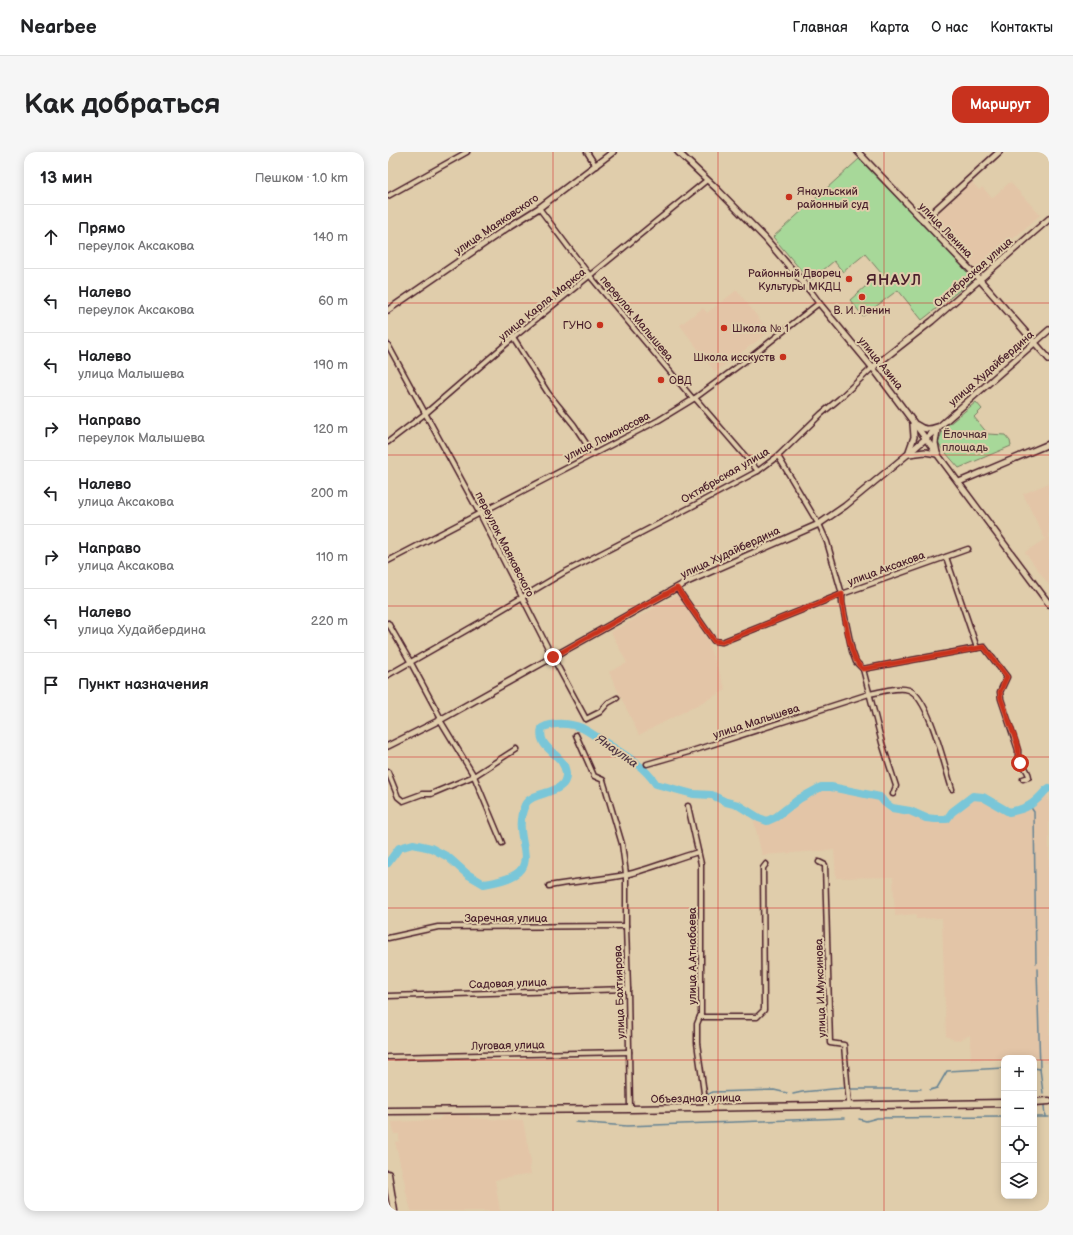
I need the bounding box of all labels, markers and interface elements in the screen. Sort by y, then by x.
text: Nearbee [20,16,97,39]
text: Главная [793,19,848,36]
text: Карта [870,19,909,36]
text: О нас [931,19,968,36]
text: Контакты [990,19,1053,36]
button: Маршрут [952,86,1049,123]
text: Как добраться [24,88,221,121]
text: 13 мин [40,168,92,188]
text: Пешком · 1.0 km [255,170,348,186]
place label: Янаульский районный суд [797,185,869,211]
street label: улица Маяковского [452,191,541,257]
marker: Янаульский районный суд [784,192,794,202]
street label: улица Ленина [916,200,976,261]
text: Прямо [78,219,125,238]
icon: ahead [40,226,62,248]
text: 140 m [313,229,348,245]
street label: Октябрьская улица [931,234,1016,310]
text: переулок Аксакова [78,238,195,254]
street label: улица Карла Маркса [496,265,589,344]
place label: Районный Дворец Культуры МКДЦ [748,267,842,293]
district label: ЯНАУЛ [866,271,922,290]
street label: переулок Малышева [597,273,676,364]
marker: Районный Дворец Культуры МКДЦ [844,274,854,284]
text: Налево [78,283,131,302]
icon: left [40,290,62,312]
marker: В. И. Ленин [857,292,867,302]
text: 60 m [318,293,348,309]
text: переулок Аксакова [78,302,195,318]
place label: В. И. Ленин [833,304,891,317]
place label: ГУНО [563,319,592,332]
marker: ГУНО [595,320,605,330]
place label: Школа № 1 [732,322,789,335]
marker: Школа № 1 [719,323,729,333]
street label: улица Худайбердина [946,328,1037,409]
street label: улица Азина [855,334,906,393]
text: Налево [78,347,131,366]
place label: Школа исскуств [693,351,775,364]
marker: Школа исскуств [778,352,788,362]
icon: left [40,354,62,376]
text: 190 m [314,357,348,373]
text: улица Малышева [78,366,185,382]
place label: ОВД [669,374,692,387]
marker: ОВД [656,375,666,385]
street label: улица Ломоносова [562,409,653,464]
text: Направо [78,411,141,430]
icon: right [40,418,62,440]
text: 120 m [313,421,348,437]
park label: Ёлочная площадь [942,427,989,454]
text: переулок Малышева [78,430,205,446]
street label: Октябрьская улица [679,445,772,506]
text: Налево [78,475,131,494]
icon: left [40,482,62,504]
text: 200 m [311,485,348,501]
street label: переулок Маяковского [472,489,537,599]
text: улица Аксакова [78,494,174,510]
street label: улица Худайбердина [678,523,782,581]
text: Направо [78,539,141,558]
icon: right [40,546,62,568]
street label: улица Аксакова [846,548,927,588]
text: 110 m [316,549,348,565]
text: улица Аксакова [78,558,174,574]
text: Налево [78,603,131,622]
icon: left [40,610,62,632]
text: 220 m [311,613,348,629]
text: улица Худайбердина [78,622,206,638]
route end [544,648,562,666]
icon: arrive [40,674,62,696]
text: Пункт назначения [78,675,209,694]
street label: улица Малышева [711,701,801,742]
water label: Янаулка [592,731,641,771]
route start [1011,754,1029,772]
street label: улица А.Атнабаева [686,907,699,1005]
street label: Заречная улица [464,912,548,925]
street label: улица И.Муксинова [812,938,829,1038]
street label: улица Бахтиярова [611,944,628,1039]
street label: Садовая улица [469,976,548,991]
street label: Луговая улица [470,1038,545,1053]
map controls [1001,1055,1037,1199]
button: + [1001,1055,1037,1091]
street label: Объездная улица [651,1091,742,1106]
button: − [1001,1091,1037,1127]
button: locate [1001,1127,1037,1163]
button: layers [1001,1163,1037,1199]

